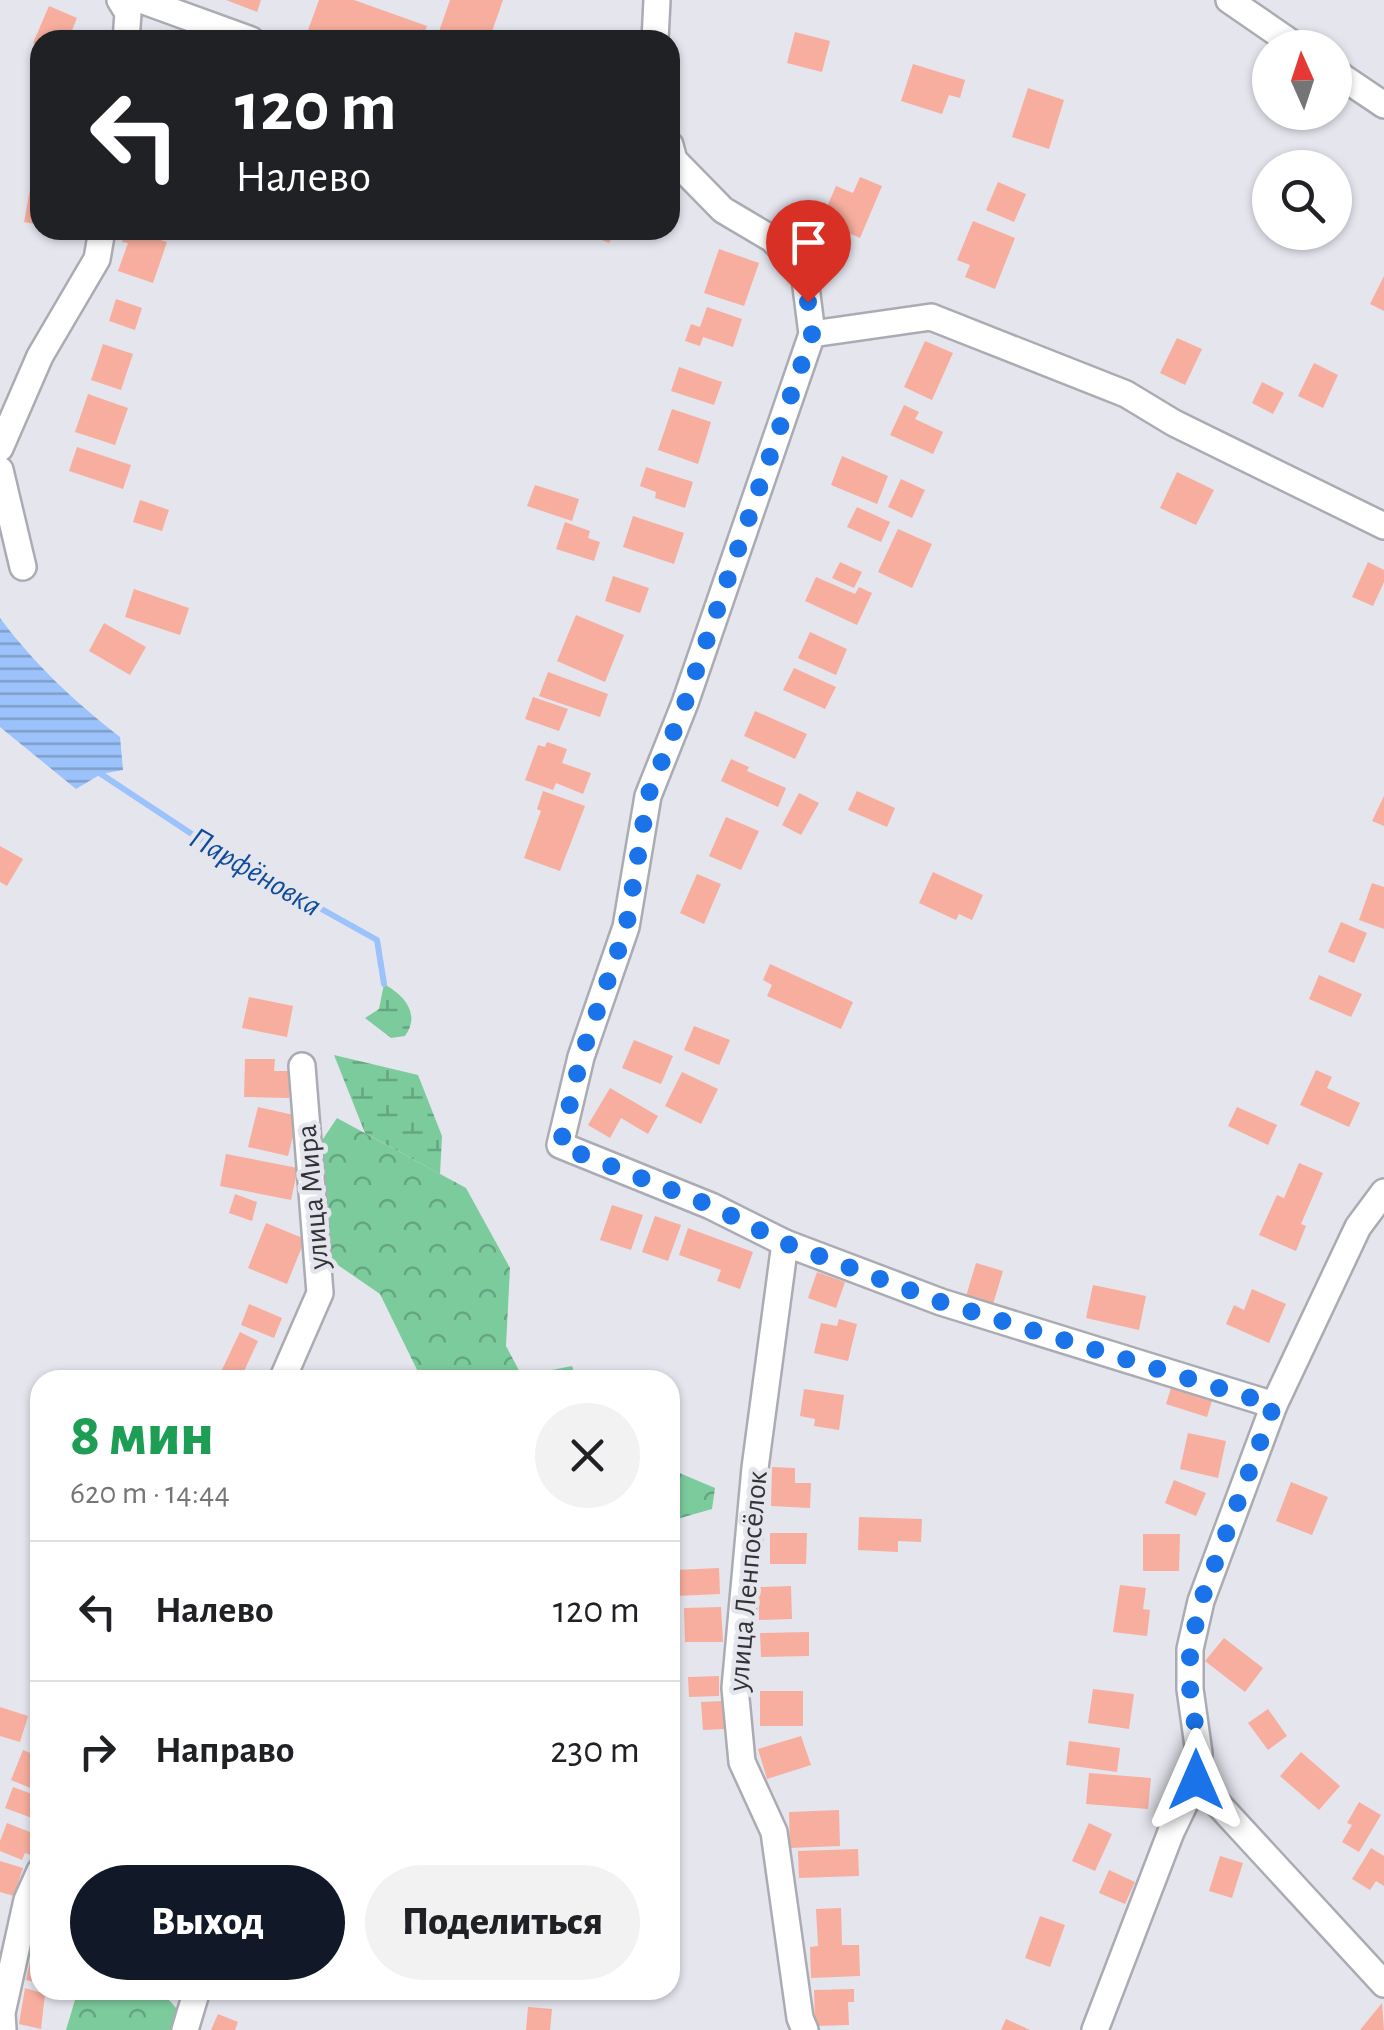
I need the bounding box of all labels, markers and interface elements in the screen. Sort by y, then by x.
north arrow [1252,30,1352,130]
map controls [1252,30,1352,250]
icon: left [70,70,200,200]
text: 120 m [235,73,397,143]
button: search [1252,150,1352,250]
text: Налево [235,155,371,200]
pin [766,200,851,303]
icon: arrive [781,215,836,270]
water label: Парфёновка [184,821,327,923]
street label: улица Мира [292,1123,334,1272]
button: close [535,1403,640,1508]
text: 8 мин [70,1406,214,1466]
street label: улица Ленпосёлок [723,1469,773,1694]
text: 620 m · 14:44 [70,1477,230,1509]
icon: left [70,1584,125,1639]
text: Налево [155,1592,274,1630]
text: 120 m [553,1592,640,1630]
icon: right [70,1724,125,1779]
position arrow [1144,1728,1248,1832]
text: Направо [155,1732,294,1770]
text: 230 m [550,1732,640,1770]
button: Выход [70,1865,345,1980]
button: Поделиться [365,1865,640,1980]

